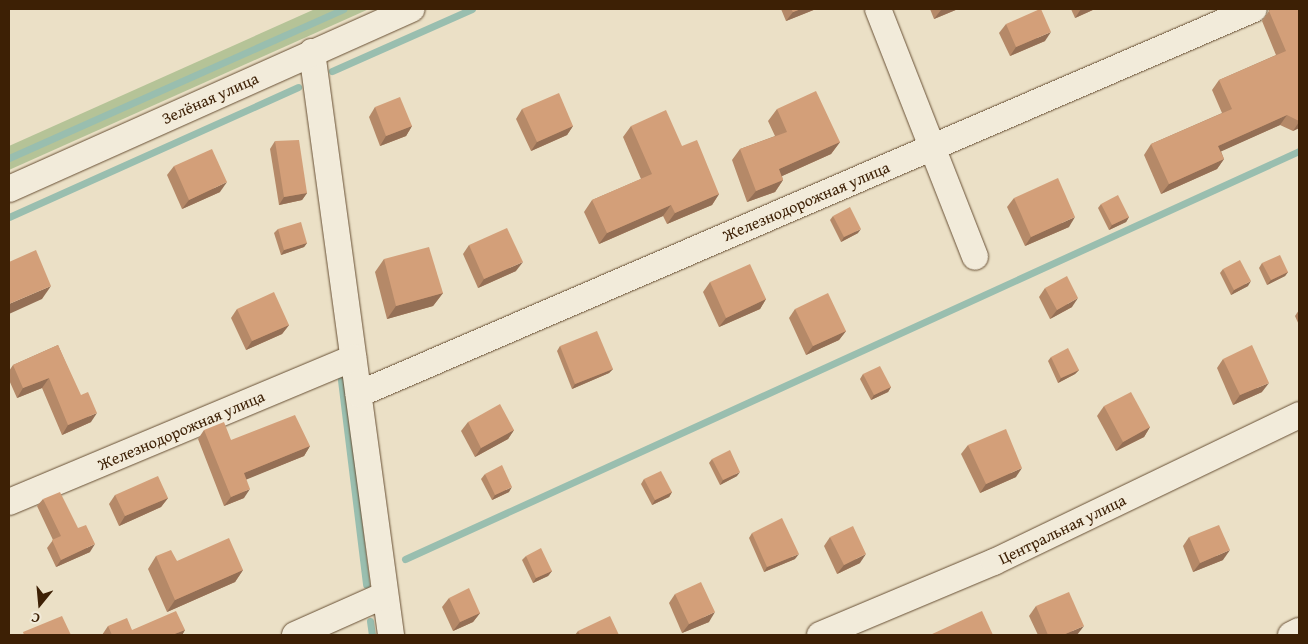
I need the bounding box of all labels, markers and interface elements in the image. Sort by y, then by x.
street label: Зелёная улица [159,68,261,128]
street label: Железнодорожная улица [720,157,892,245]
street label: Железнодорожная улица [95,386,267,474]
street label: Центральная улица [995,490,1129,568]
north arrow [15,579,65,629]
text: С [29,608,42,629]

